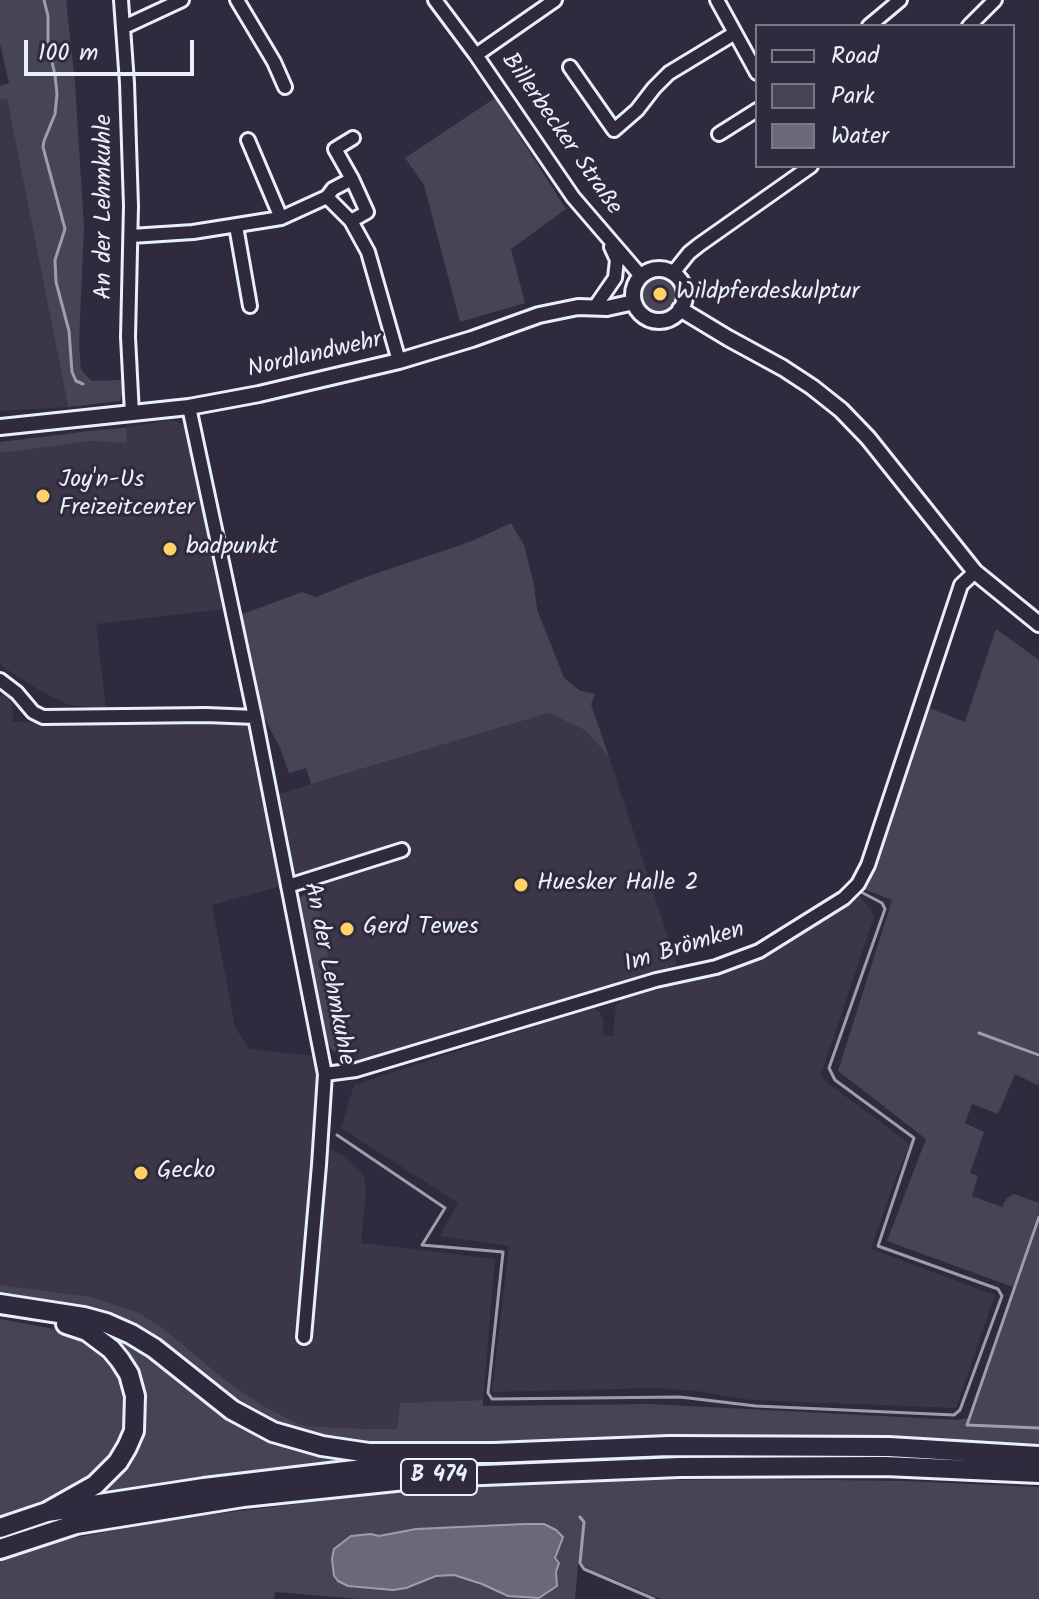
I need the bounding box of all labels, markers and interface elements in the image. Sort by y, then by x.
scale bar [28,24,198,74]
legend [755,24,1015,168]
text: 100 m [38,34,98,73]
text: Road [831,37,879,76]
street label: Billerbecker Straße [493,48,627,222]
text: Park [831,77,875,116]
street label: An der Lehmkuhle [92,114,120,300]
text: Water [831,117,889,156]
place label: Wildpferdeskulptur [676,280,860,308]
marker: Wildpferdeskulptur [651,285,669,303]
street label: Nordlandwehr [245,328,385,386]
place label: Joy'n-Us Freizeitcenter [59,468,195,524]
marker: Joy'n-Us Freizeitcenter [34,487,52,505]
place label: badpunkt [186,535,278,563]
marker: badpunkt [161,540,179,558]
place label: Huesker Halle 2 [537,871,699,899]
marker: Huesker Halle 2 [512,876,530,894]
street label: An der Lehmkuhle [295,880,359,1068]
place label: Gerd Tewes [363,915,479,943]
street label: Im Brömken [621,917,749,981]
marker: Gerd Tewes [338,920,356,938]
place label: Gecko [157,1159,215,1187]
marker: Gecko [132,1164,150,1182]
road number: B 474 [401,1459,477,1495]

